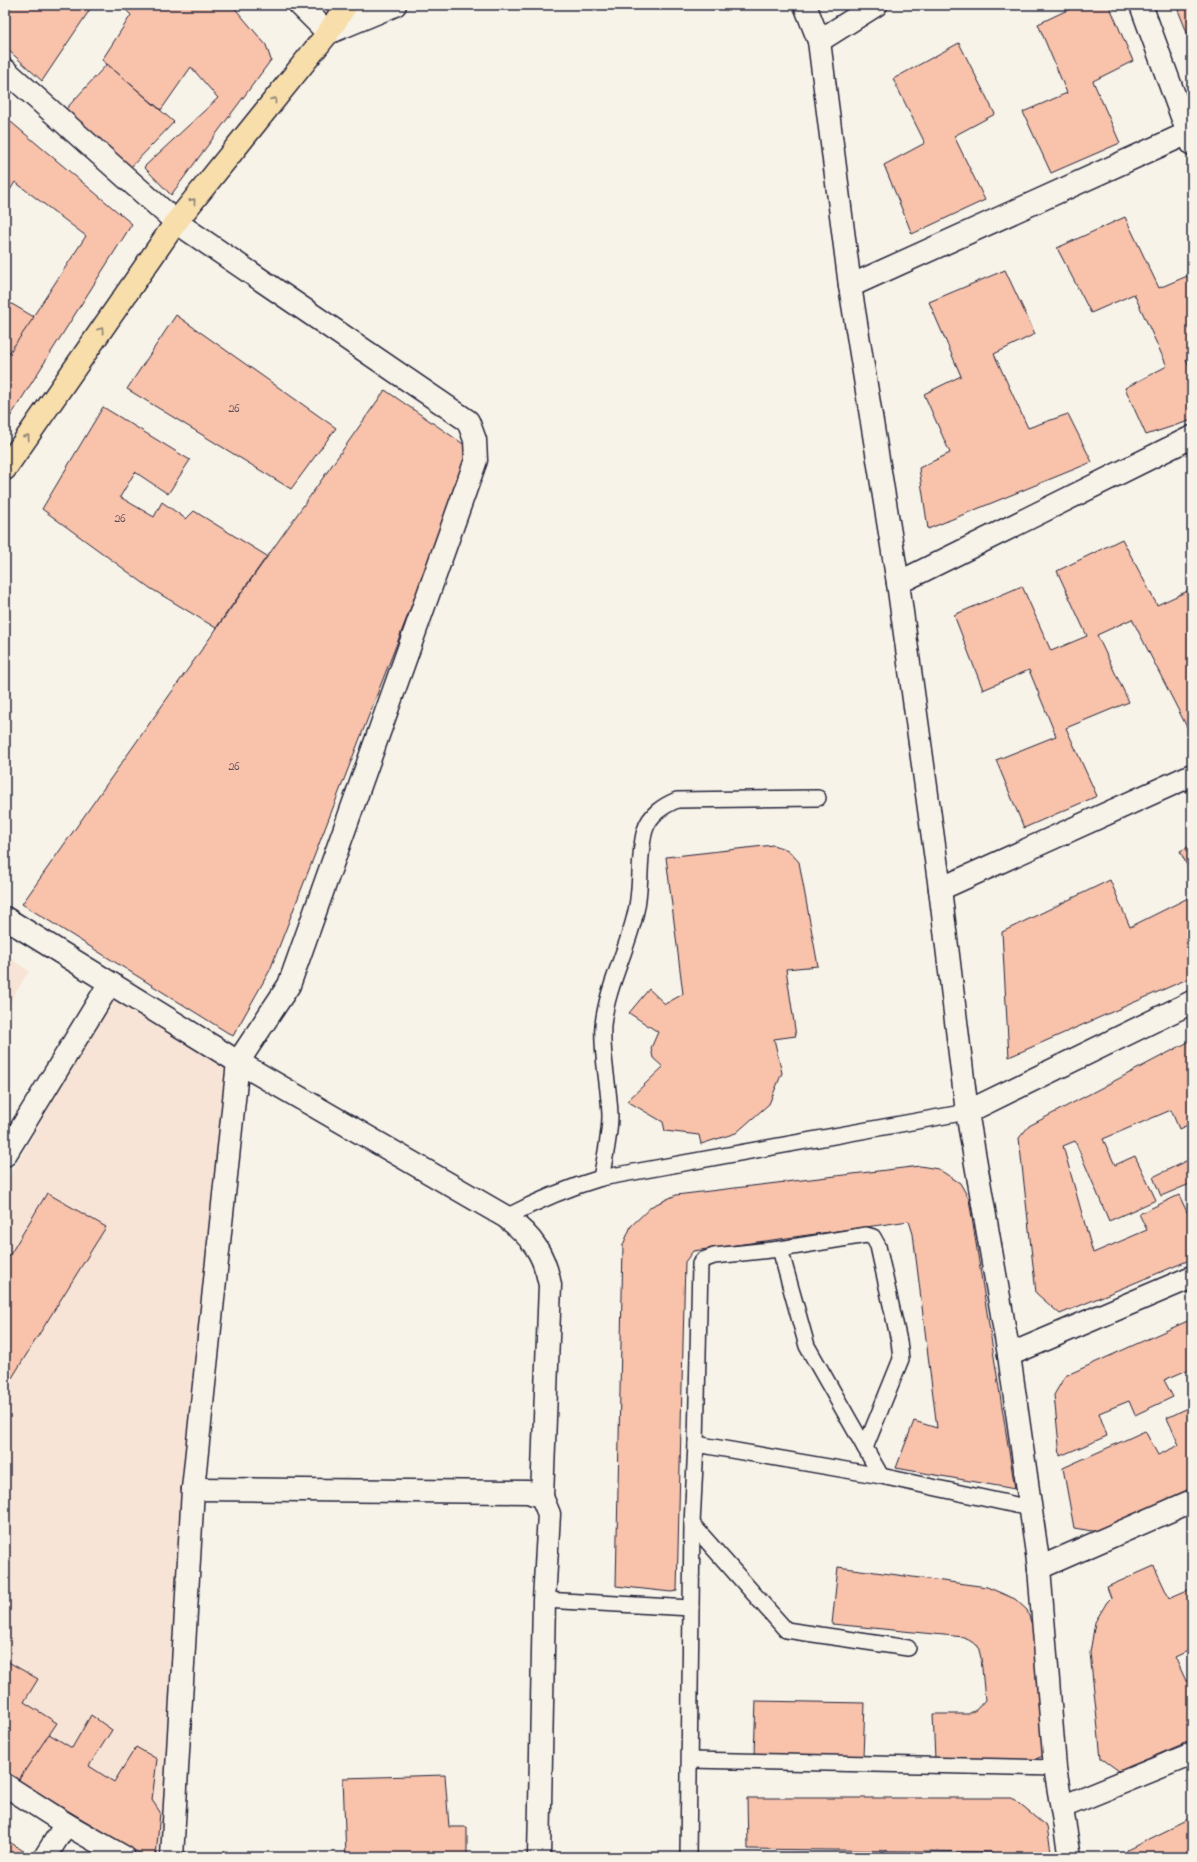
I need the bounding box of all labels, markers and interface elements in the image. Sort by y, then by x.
one-way arrow [269,97,276,104]
one-way arrow [188,199,195,206]
one-way arrow [96,327,104,334]
house number: 26 [228,400,240,418]
one-way arrow [22,434,30,441]
house number: 26 [114,510,126,528]
house number: 26 [228,758,240,776]

